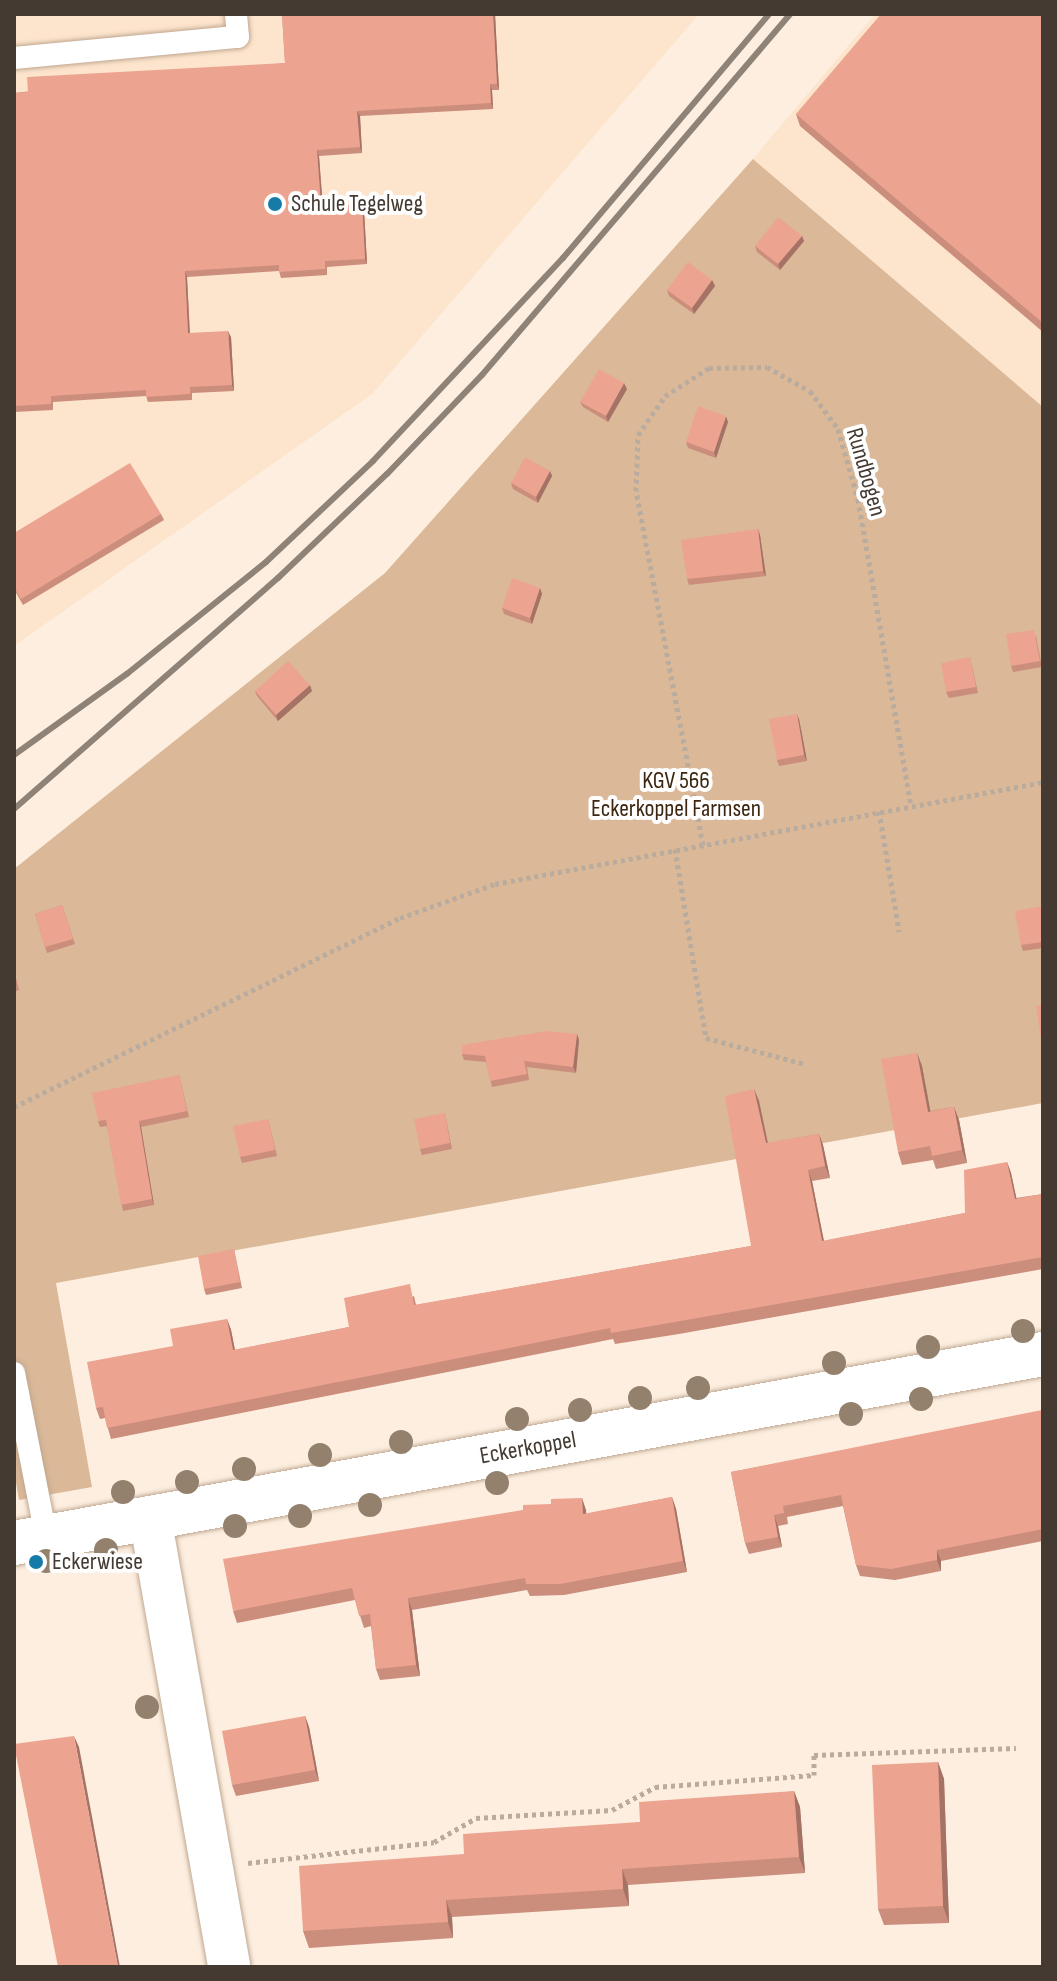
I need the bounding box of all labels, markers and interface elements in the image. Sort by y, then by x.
place label: Schule Tegelweg [291,190,423,218]
marker: Schule Tegelweg [266,195,284,213]
street label: Rundbogen [840,424,892,520]
park label: KGV 566 Eckerkoppel Farmsen [591,767,761,823]
street label: Eckerkoppel [478,1425,578,1471]
place label: Eckerwiese [52,1548,143,1576]
marker: Eckerwiese [27,1553,45,1571]

